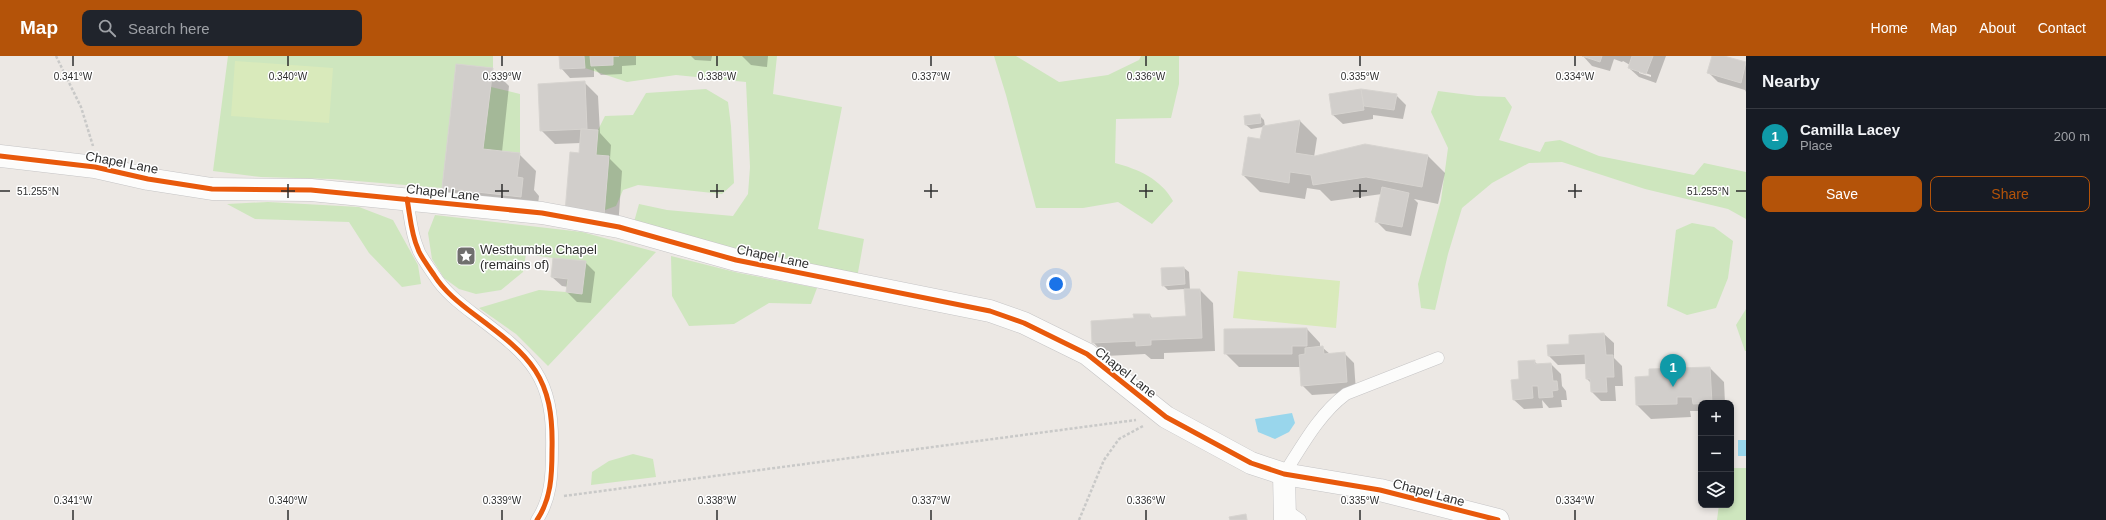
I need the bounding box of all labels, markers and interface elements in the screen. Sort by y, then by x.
search box [82,10,362,46]
text: Map [20,17,58,38]
icon: search [96,17,118,39]
text: Search here [128,20,210,37]
text: Home [1871,20,1908,36]
text: Map [1930,20,1957,36]
text: About [1979,20,2016,36]
text: Contact [2038,20,2086,36]
text: 0.341°W [54,71,93,82]
text: 0.340°W [269,71,308,82]
text: 0.339°W [483,71,522,82]
text: 0.338°W [698,71,737,82]
text: 0.337°W [912,71,951,82]
text: 0.336°W [1127,71,1166,82]
text: 0.335°W [1341,71,1380,82]
text: 0.334°W [1556,71,1595,82]
text: Nearby [1762,72,1820,91]
text: Camilla Lacey [1800,121,1900,138]
text: 1 [1771,129,1779,144]
text: 200 m [2054,129,2090,144]
text: Place [1800,138,1833,153]
street label: Chapel Lane [84,148,160,177]
button: Save [1762,176,1922,212]
button: Share [1930,176,2090,212]
street label: Chapel Lane [405,181,480,204]
text: 51.255°N [17,186,59,197]
text: 51.255°N [1687,186,1729,197]
street label: Chapel Lane [735,241,811,271]
place label: Westhumble Chapel (remains of) [480,242,597,272]
place icon: Westhumble Chapel (remains of) [455,245,477,267]
your location [1046,274,1066,294]
street label: Chapel Lane [1092,344,1159,401]
pin: 1 [1660,354,1686,387]
map controls [1698,400,1734,508]
button: + [1698,400,1734,436]
button: − [1698,436,1734,472]
button: layers [1698,472,1734,508]
street label: Chapel Lane [1391,476,1466,509]
text: 0.341°W [54,495,93,506]
text: 0.340°W [269,495,308,506]
text: 0.339°W [483,495,522,506]
text: 0.338°W [698,495,737,506]
text: 0.337°W [912,495,951,506]
text: 0.336°W [1127,495,1166,506]
text: 0.335°W [1341,495,1380,506]
text: 0.334°W [1556,495,1595,506]

